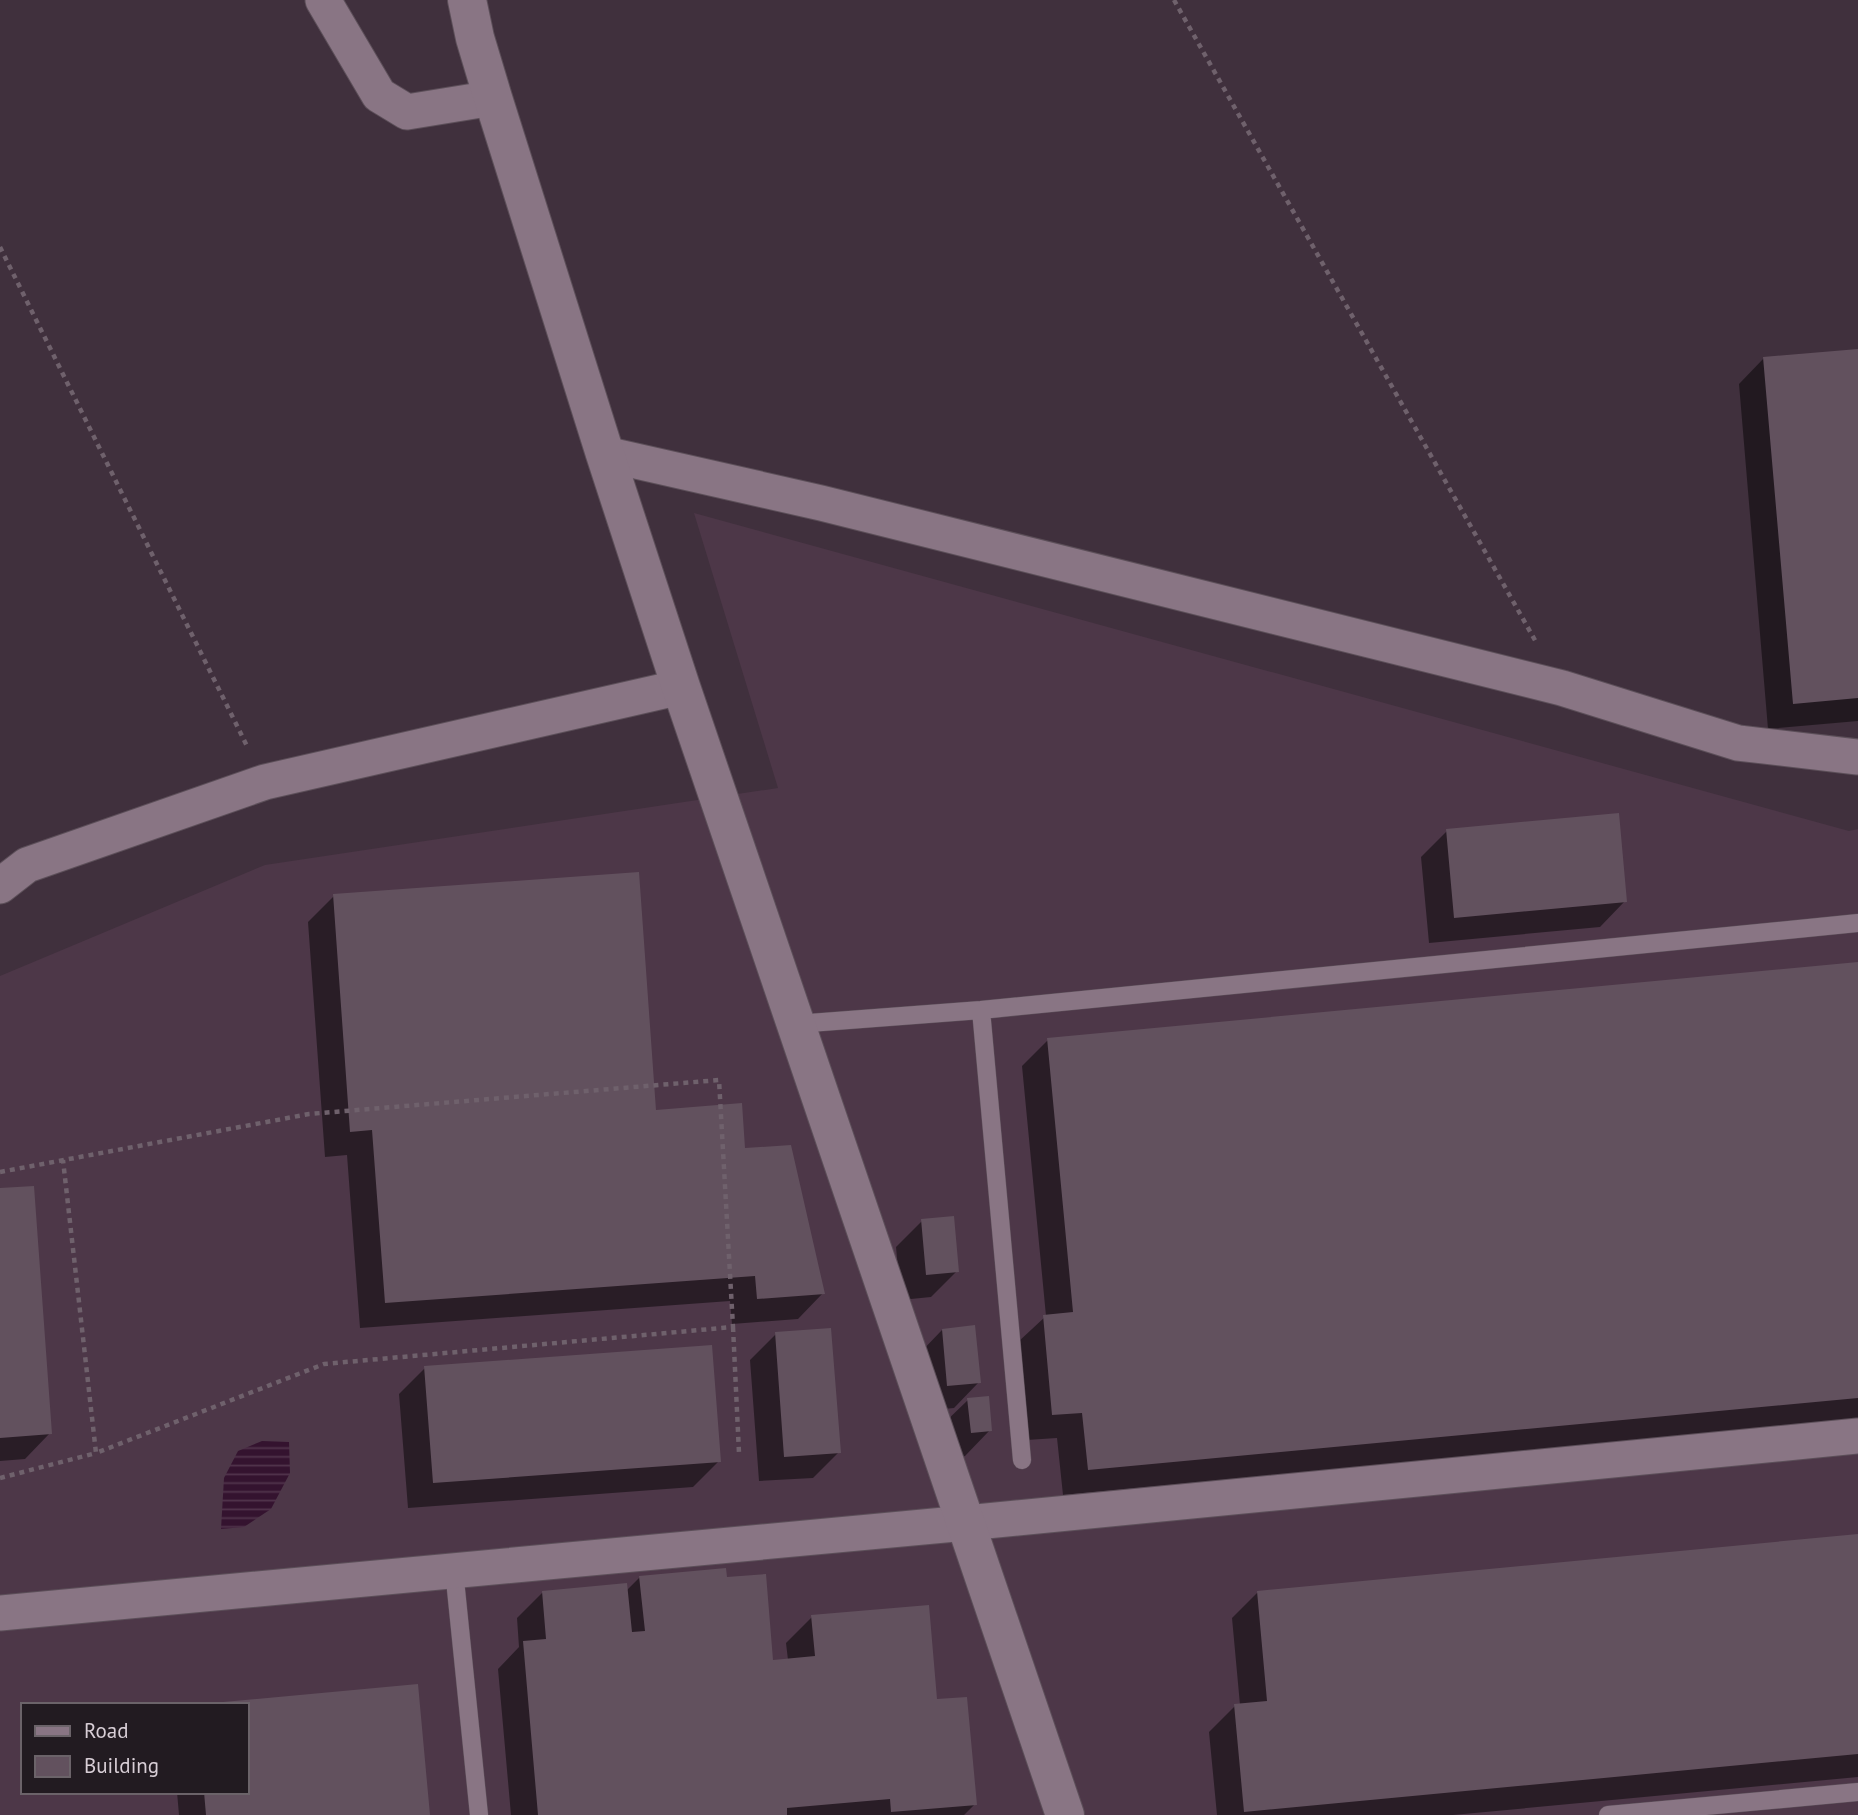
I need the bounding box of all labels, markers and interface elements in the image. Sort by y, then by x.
legend [21,1703,248,1794]
text: Road [84,1717,128,1744]
text: Building [84,1752,159,1779]

